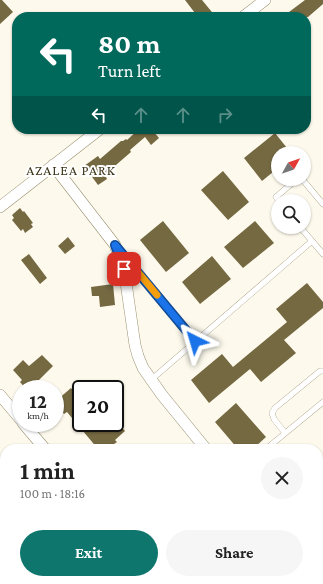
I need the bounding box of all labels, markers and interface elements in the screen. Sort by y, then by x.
icon: left [32,28,84,80]
text: 80 m [98,28,160,59]
text: Turn left [98,61,161,81]
icon: left [88,104,110,126]
icon: ahead [130,104,152,126]
icon: ahead [172,104,194,126]
icon: right [214,104,236,126]
north arrow [271,146,311,186]
map controls [271,146,311,234]
district label: AZALEA PARK [26,162,116,178]
button: search [271,194,311,234]
pin [107,252,141,286]
icon: arrive [113,258,135,280]
position arrow [174,320,216,362]
speed limit sign: 20 [72,380,124,432]
text: 12 [29,390,47,412]
text: km/h [27,410,49,421]
text: 1 min [20,457,75,484]
button: close [261,457,303,499]
text: 100 m · 18:16 [20,486,85,501]
button: Exit [20,530,158,576]
button: Share [166,530,303,576]

